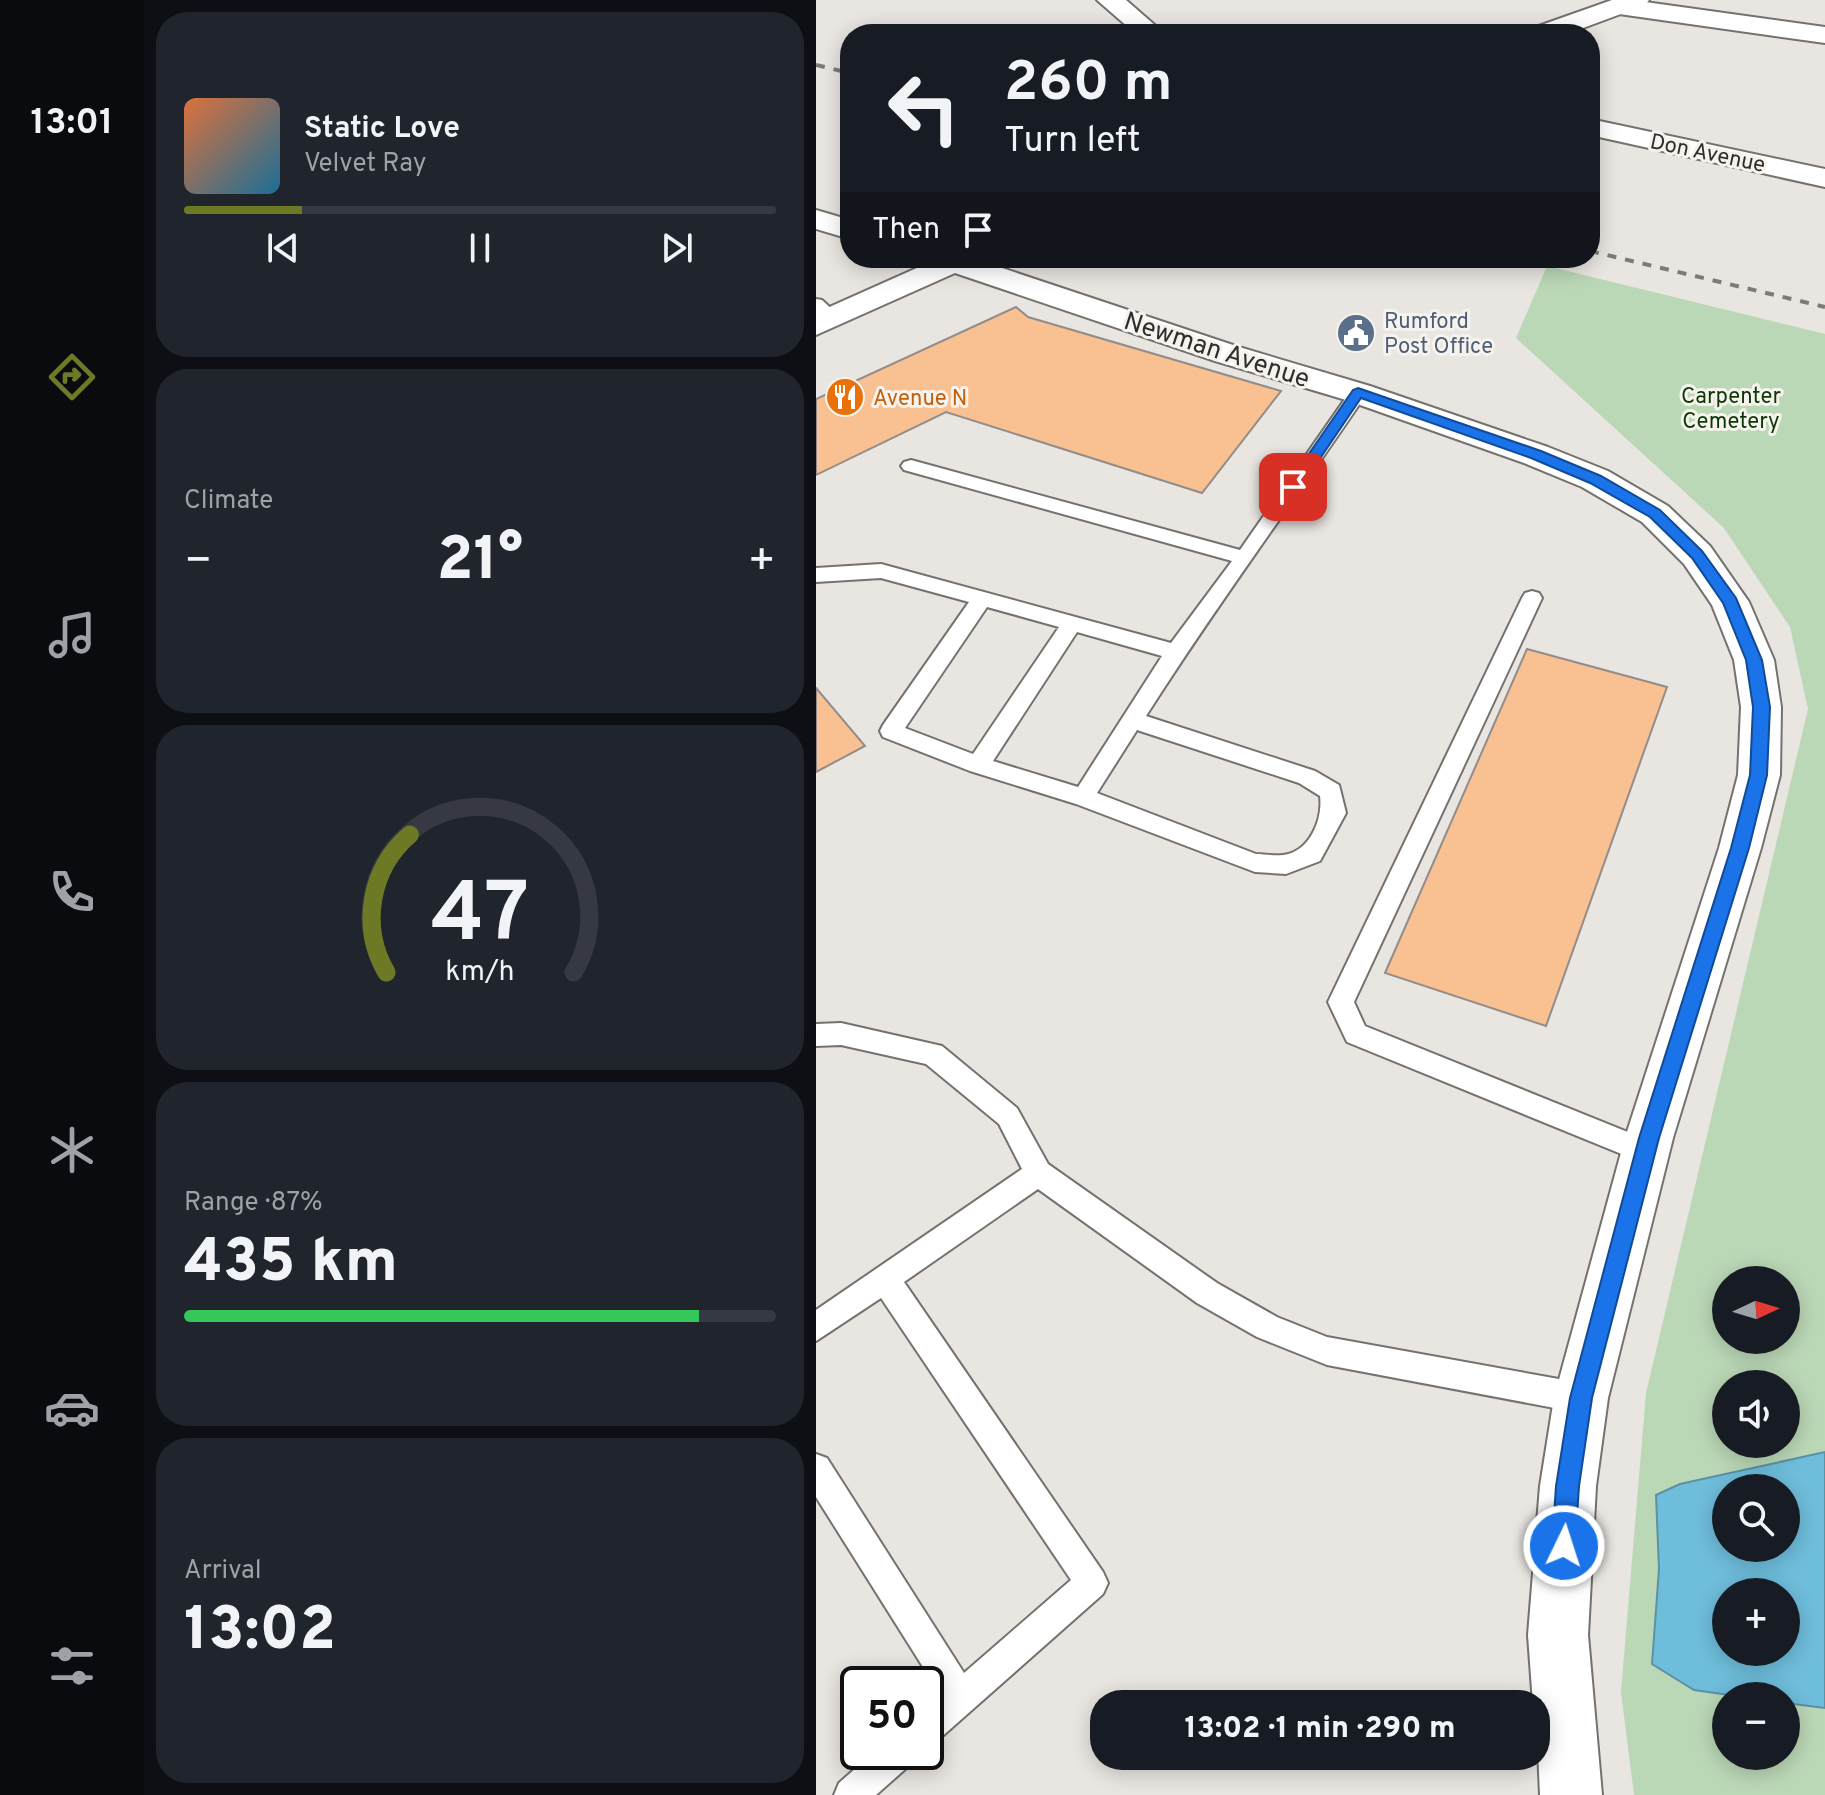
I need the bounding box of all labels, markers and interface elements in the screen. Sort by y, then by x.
text: 260 m [1004,50,1173,120]
icon: left [872,56,976,160]
text: 13:01 [31,101,113,147]
text: Static Love [304,111,460,148]
text: Turn left [1004,119,1141,165]
street label: Don Avenue [1647,129,1768,180]
text: Velvet Ray [304,148,427,181]
icon: arrive [956,208,1000,252]
text: Then [872,212,940,249]
icon: previous [261,226,305,270]
icon: pause [458,226,502,270]
icon: next [655,226,699,270]
street label: Newman Avenue [1119,306,1313,397]
place label: Rumford Post Office [1384,309,1493,361]
public building icon: Rumford Post Office [1335,312,1377,354]
icon: directions [44,349,100,405]
restaurant icon: Avenue N [824,376,866,418]
park label: Carpenter Cemetery [1681,384,1782,436]
place label: Avenue N [873,386,967,413]
pin [1259,453,1327,521]
icon: arrive [1271,465,1315,509]
text: Climate [184,485,273,518]
text: 21° [437,525,523,601]
text: − [184,535,212,591]
text: + [748,535,776,591]
icon: music [44,607,100,663]
icon: phone [44,864,100,920]
text: 47 [431,866,529,971]
text: km/h [445,956,515,992]
icon: climate [44,1122,100,1178]
text: Range · 87% [184,1187,323,1220]
text: 435 km [184,1227,398,1303]
north arrow [1712,1266,1800,1354]
map controls [1712,1266,1800,1770]
button: sound [1712,1370,1800,1458]
icon: car [44,1380,100,1436]
button: search [1712,1474,1800,1562]
position arrow [1522,1504,1606,1588]
text: Arrival [184,1555,262,1588]
button: + [1712,1578,1800,1666]
text: 13:02 [184,1595,336,1671]
icon: filters [44,1638,100,1694]
speed limit sign: 50 [840,1666,944,1770]
button: − [1712,1682,1800,1770]
text: 13:02 · 1 min · 290 m [1184,1711,1456,1748]

